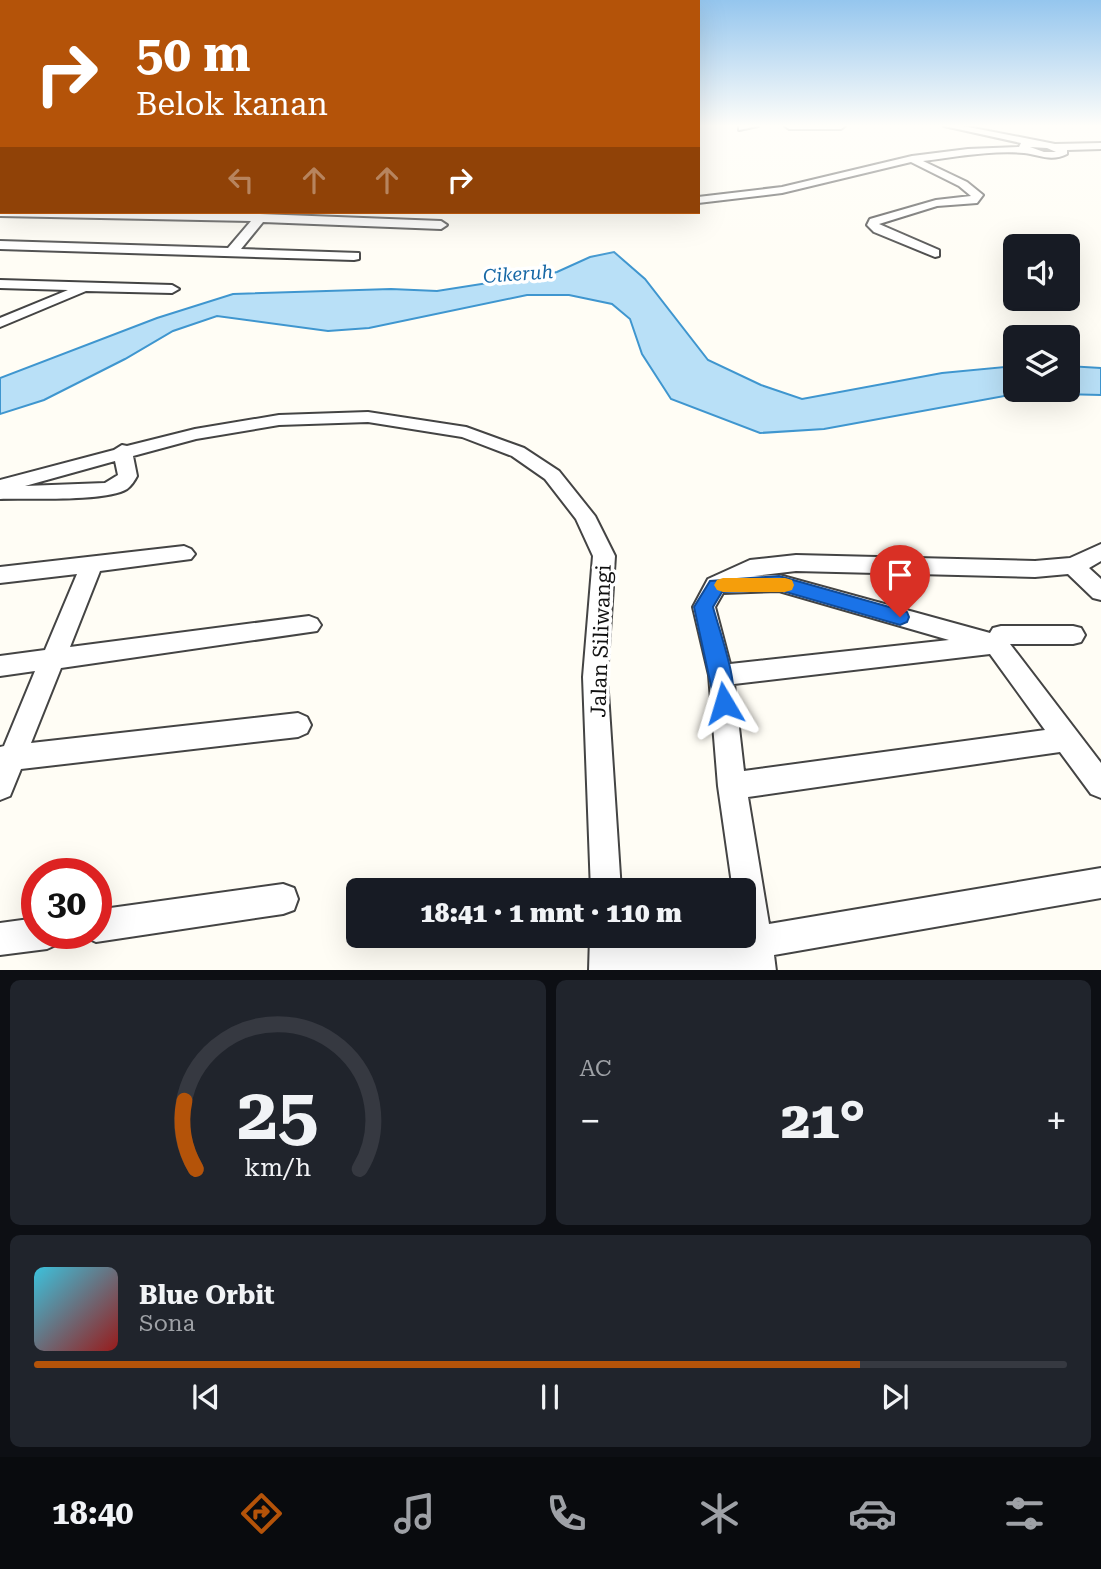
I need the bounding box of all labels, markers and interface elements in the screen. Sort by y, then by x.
text: 50 m [136,26,251,83]
icon: right [21,28,112,119]
text: Belok kanan [136,85,328,123]
icon: left [222,161,260,199]
icon: ahead [295,161,333,199]
icon: ahead [368,161,406,199]
icon: right [441,161,479,199]
map controls [1003,234,1080,402]
button: sound [1003,234,1080,311]
water label: Cikeruh [482,260,554,288]
button: layers [1003,325,1080,402]
pin [870,545,930,617]
icon: arrive [881,556,919,594]
street label: Jalan Siliwangi [586,564,616,718]
position arrow [687,666,761,740]
speed limit sign: 30 [21,858,112,949]
text: 18:41 · 1 mnt · 110 m [420,898,682,928]
text: AC [580,1055,612,1082]
text: 25 [237,1072,319,1157]
text: 21° [781,1090,865,1151]
text: − [580,1099,601,1143]
text: + [1046,1099,1067,1143]
text: km/h [244,1152,311,1181]
text: Blue Orbit [139,1280,275,1310]
text: Sona [139,1310,195,1337]
icon: previous [187,1378,225,1416]
icon: pause [531,1378,569,1416]
icon: next [876,1378,914,1416]
icon: directions [237,1489,286,1538]
icon: music [390,1489,439,1538]
icon: phone [542,1489,591,1538]
icon: climate [695,1489,744,1538]
icon: car [848,1489,897,1538]
icon: filters [1000,1489,1049,1538]
text: 18:40 [52,1494,134,1532]

